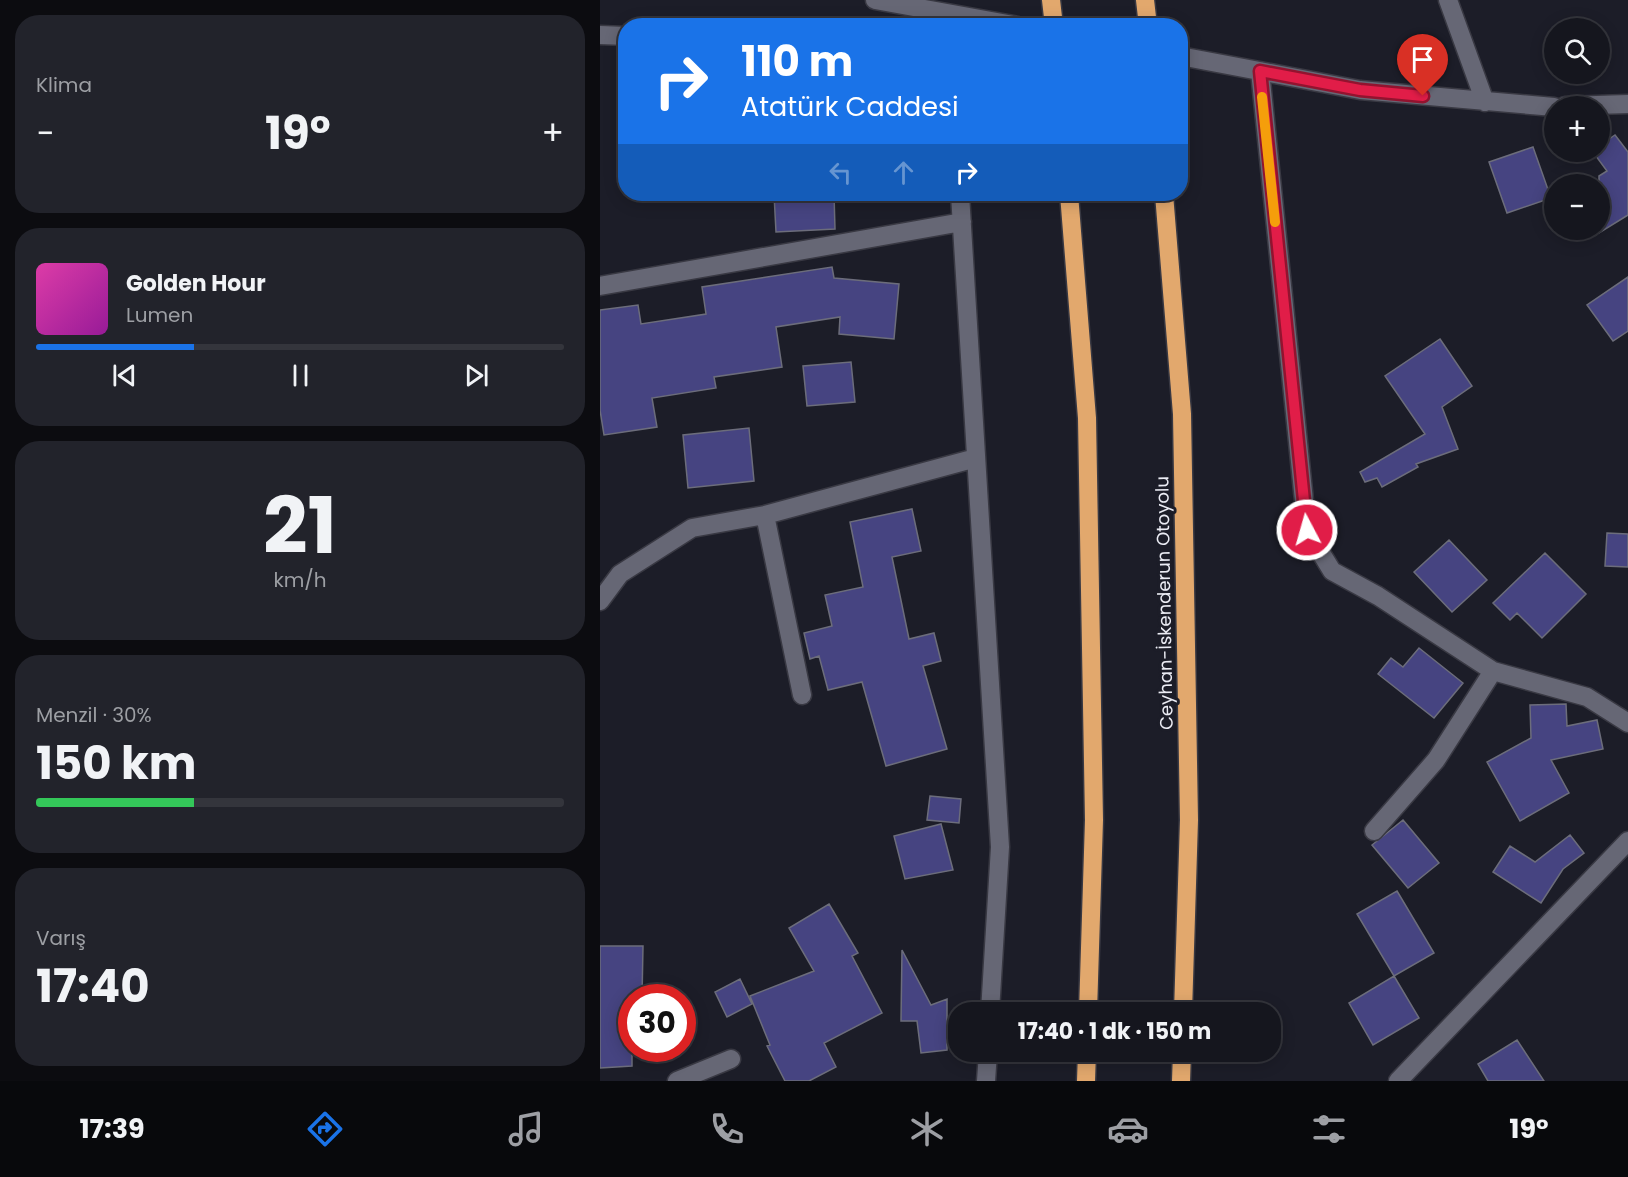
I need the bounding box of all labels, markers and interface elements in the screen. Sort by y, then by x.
map controls [1544,18,1610,240]
button: search [1544,18,1610,84]
text: 110 m [741,32,853,91]
pin [1397,34,1448,96]
icon: right [642,42,720,120]
icon: arrive [1406,43,1439,76]
text: Klima [36,71,92,99]
text: Atatürk Caddesi [741,88,959,125]
button: + [1544,96,1610,162]
text: 19° [265,102,331,165]
text: − [36,110,54,157]
text: + [541,110,564,157]
icon: left [824,156,857,189]
icon: ahead [887,156,920,189]
icon: right [950,156,983,189]
button: − [1544,174,1610,240]
text: Golden Hour [126,268,266,299]
text: Lumen [126,301,193,329]
icon: previous [108,359,141,392]
icon: pause [284,359,317,392]
icon: next [460,359,493,392]
text: 21 [263,471,337,580]
street label: Ceyhan-İskenderun Otoyolu [1149,476,1179,730]
position arrow [1275,498,1339,562]
text: km/h [273,566,327,594]
text: Menzil · 30% [36,701,152,729]
text: 150 km [36,732,197,795]
text: Varış [36,924,86,952]
text: 17:40 [36,955,150,1018]
speed limit sign: 30 [618,984,696,1062]
text: 17:40 · 1 dk · 150 m [1018,1016,1211,1047]
icon: directions [304,1108,346,1150]
icon: music [505,1108,547,1150]
icon: phone [706,1108,748,1150]
icon: climate [906,1108,948,1150]
icon: car [1107,1108,1149,1150]
icon: filters [1308,1108,1350,1150]
text: 17:39 [79,1110,145,1147]
text: 19° [1509,1110,1549,1147]

